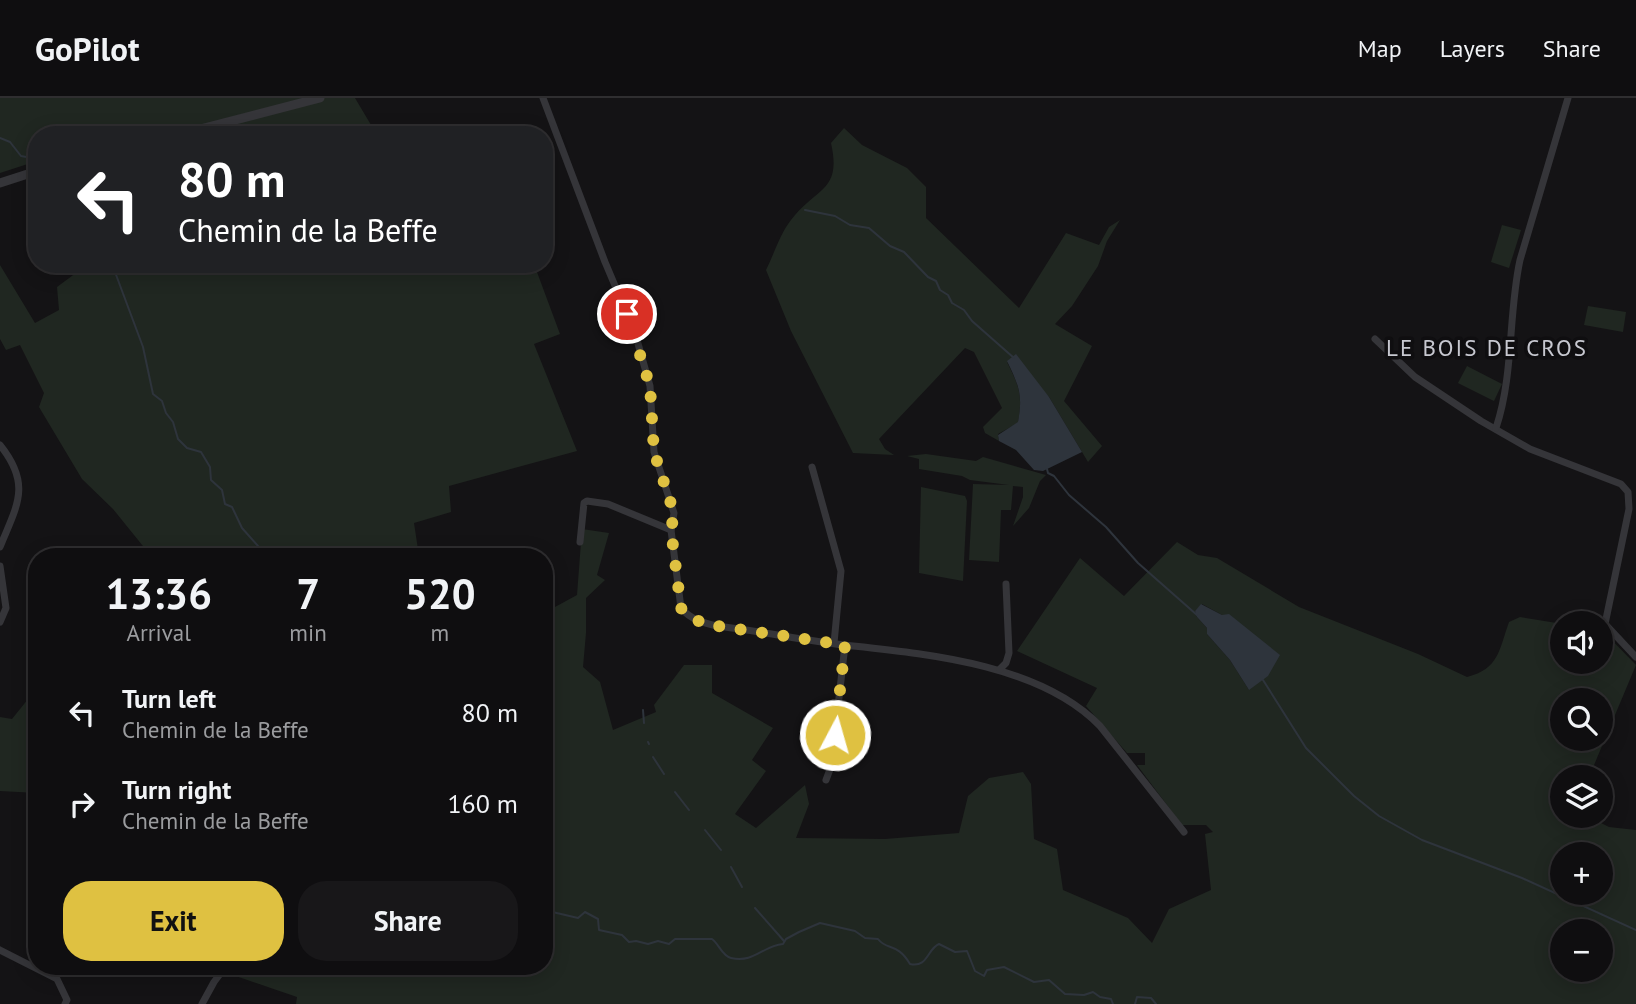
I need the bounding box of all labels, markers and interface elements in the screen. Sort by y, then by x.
text: GoPilot [35,27,140,70]
text: Map [1358,33,1402,64]
text: Layers [1440,33,1505,64]
text: Share [1543,33,1601,64]
text: 80 m [178,147,285,211]
icon: left [63,154,154,245]
text: Chemin de la Beffe [178,209,438,251]
pin [597,284,657,344]
icon: arrive [608,295,646,333]
district label: LE BOIS DE CROS [1386,333,1588,362]
text: 13:36 [105,566,212,621]
text: 7 [296,566,320,621]
text: 520 [404,566,476,621]
map controls [1550,611,1613,982]
button: sound [1550,611,1613,674]
text: Arrival [126,618,191,647]
text: min [289,618,327,647]
text: m [431,618,449,647]
text: Turn left [122,682,216,715]
button: search [1550,688,1613,751]
icon: left [63,694,101,732]
text: 80 m [462,696,518,729]
position arrow [798,698,872,772]
text: Chemin de la Beffe [122,715,309,744]
button: layers [1550,765,1613,828]
text: Turn right [122,773,231,806]
icon: right [63,785,101,823]
text: 160 m [447,787,518,820]
text: Chemin de la Beffe [122,806,309,835]
button: + [1550,842,1613,905]
button: Exit [63,881,284,961]
button: Share [298,881,518,961]
button: − [1550,919,1613,982]

